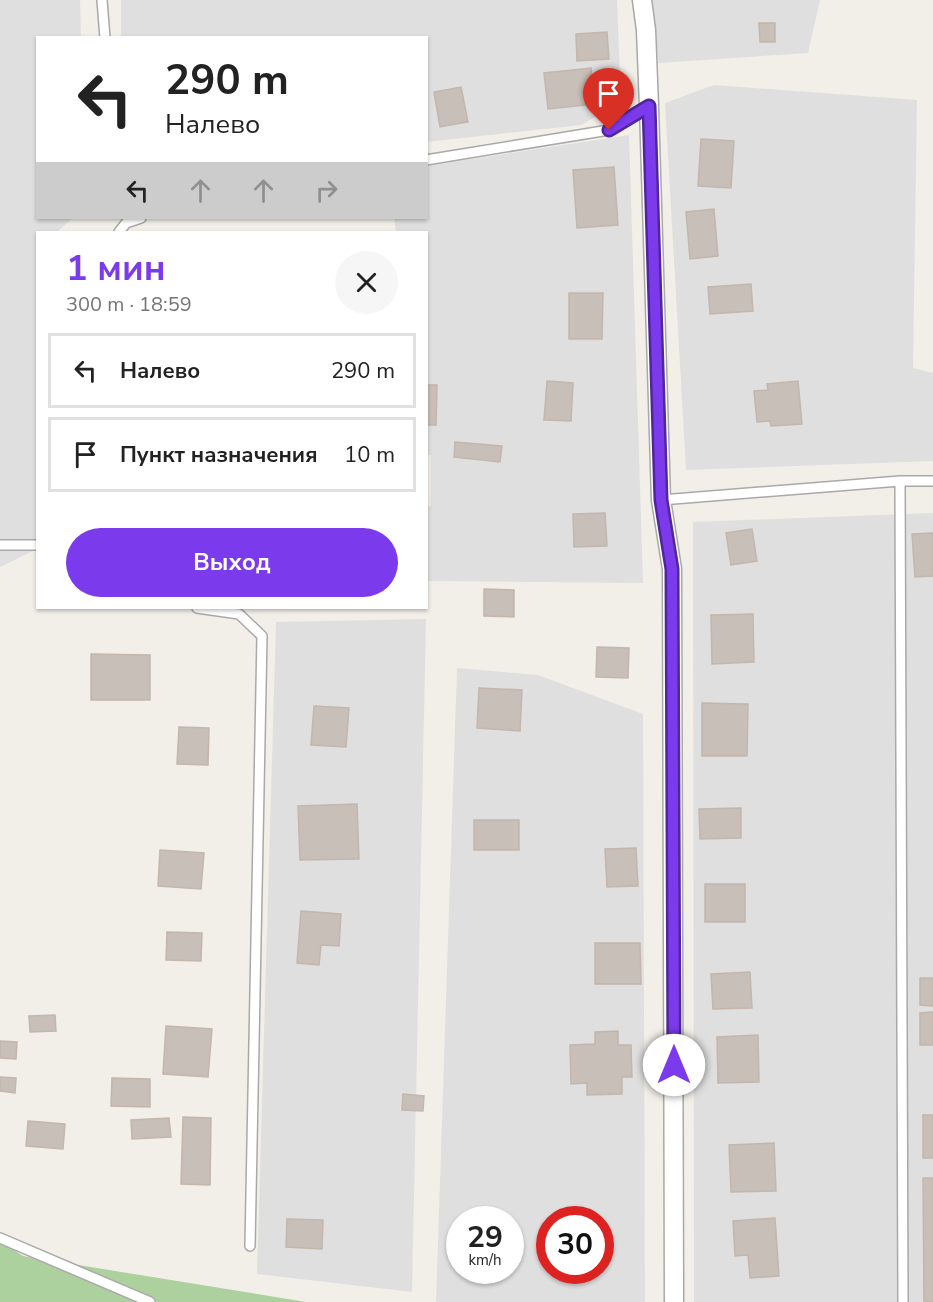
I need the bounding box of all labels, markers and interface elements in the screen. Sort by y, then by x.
text: 290 m [165,52,289,109]
icon: left [66,60,144,138]
pin [583,68,634,130]
icon: arrive [592,77,625,110]
text: Налево [165,106,260,143]
icon: left [121,174,154,207]
icon: ahead [184,174,217,207]
icon: ahead [247,174,280,207]
icon: right [310,174,343,207]
text: 1 мин [66,244,166,293]
button: close [335,251,398,314]
text: 300 m · 18:59 [66,291,192,318]
icon: left [69,354,102,387]
text: Налево [120,356,200,386]
text: 290 m [331,356,395,386]
icon: arrive [69,438,102,471]
text: Пункт назначения [120,440,318,470]
text: 10 m [344,440,395,470]
button: Выход [66,528,398,597]
position arrow [642,1033,706,1097]
speed limit sign: 30 [536,1206,614,1284]
text: 29 [467,1217,503,1258]
text: km/h [468,1250,502,1270]

